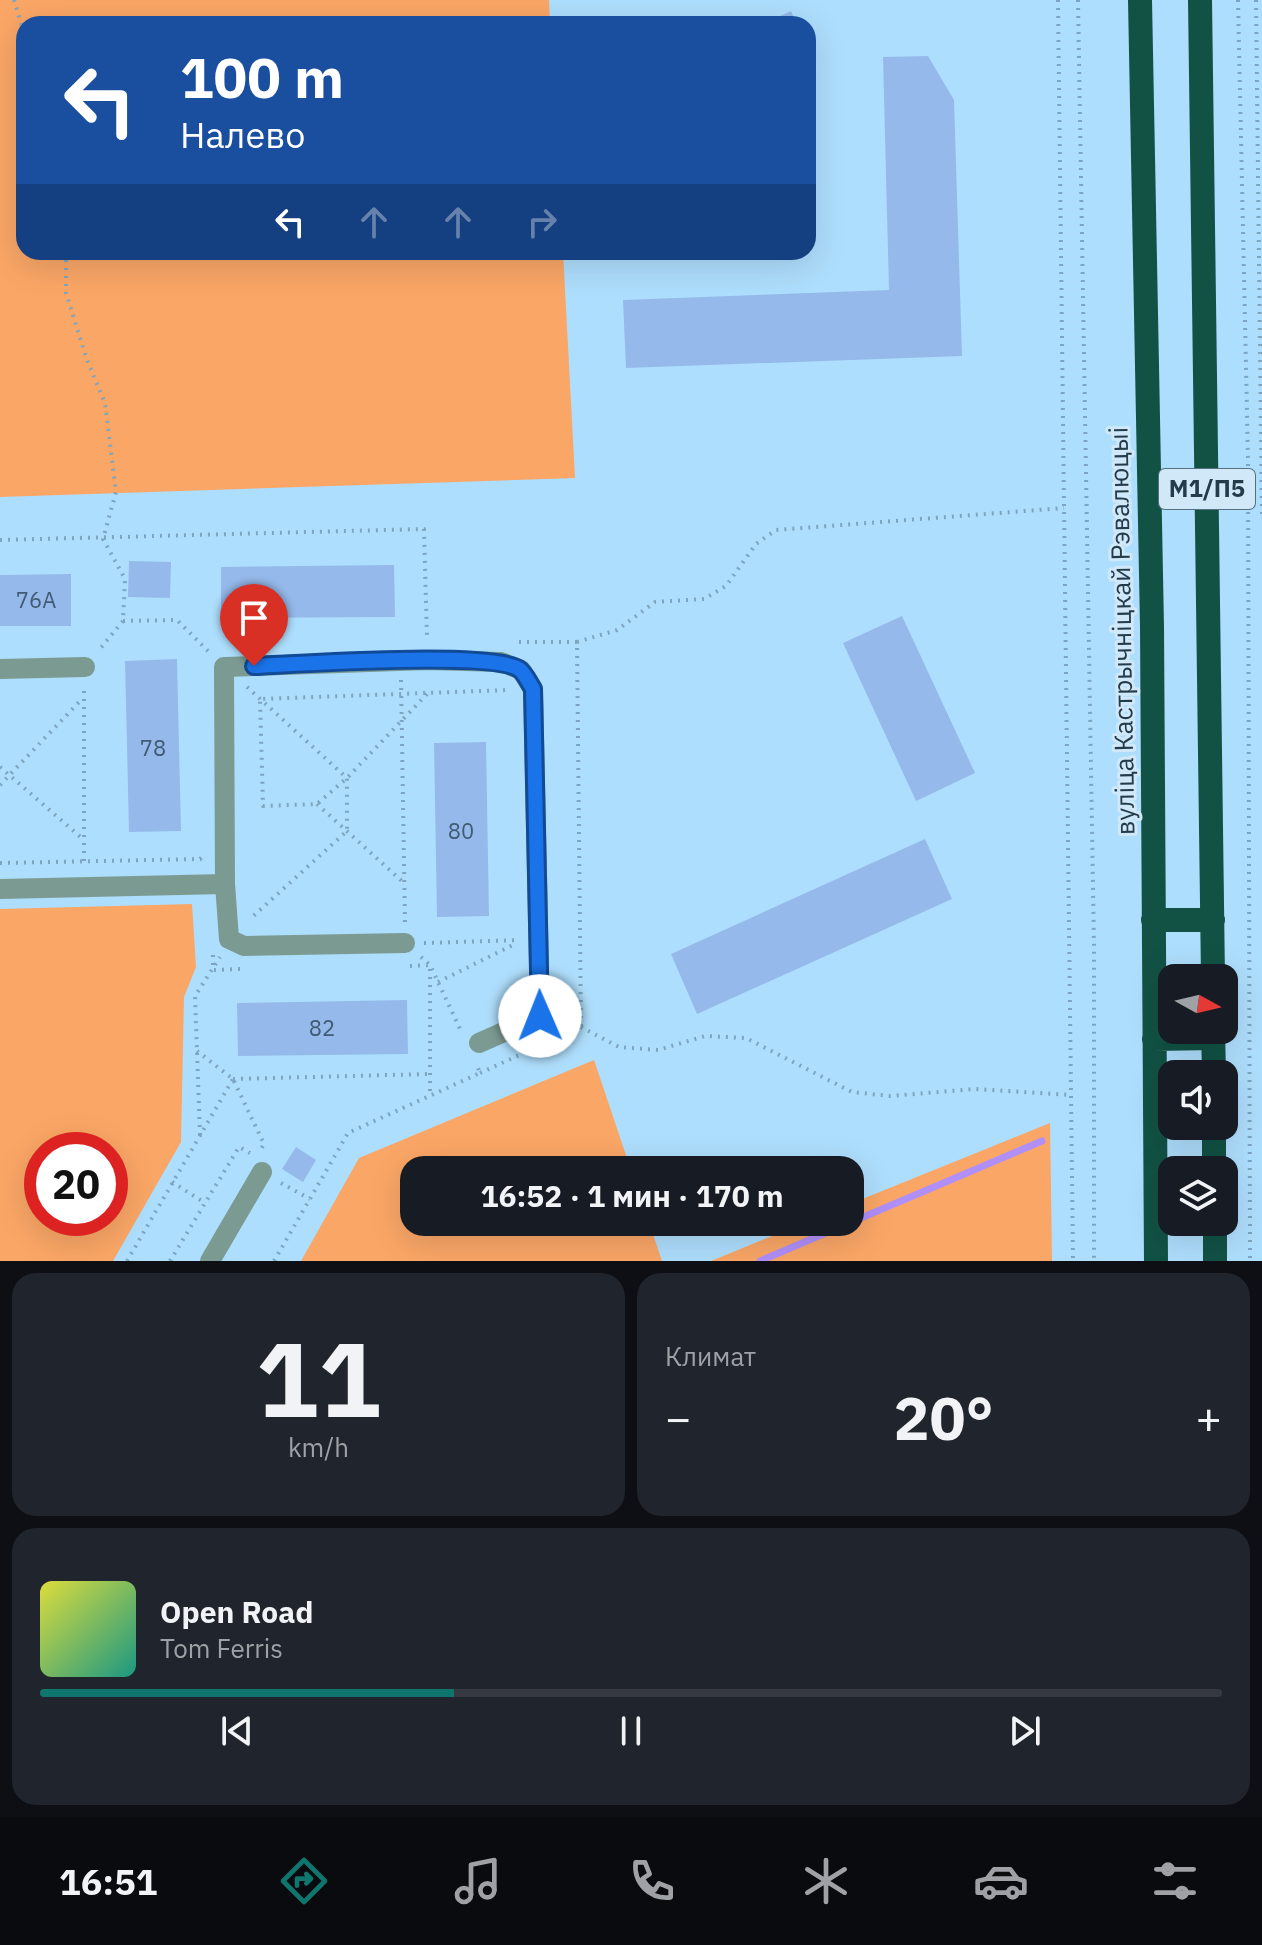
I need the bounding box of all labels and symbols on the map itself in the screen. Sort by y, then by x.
street label: вуліца Кастрычніцкай Рэвалюцыі [1100,427,1142,835]
road number: М1/П5 [1159,469,1255,509]
pin [220,584,288,666]
house number: 76А [16,585,56,614]
house number: 78 [140,733,166,762]
house number: 80 [448,816,474,845]
north arrow [1158,964,1238,1044]
position arrow [498,974,582,1058]
house number: 82 [309,1013,335,1042]
speed limit sign: 20 [24,1132,128,1236]

